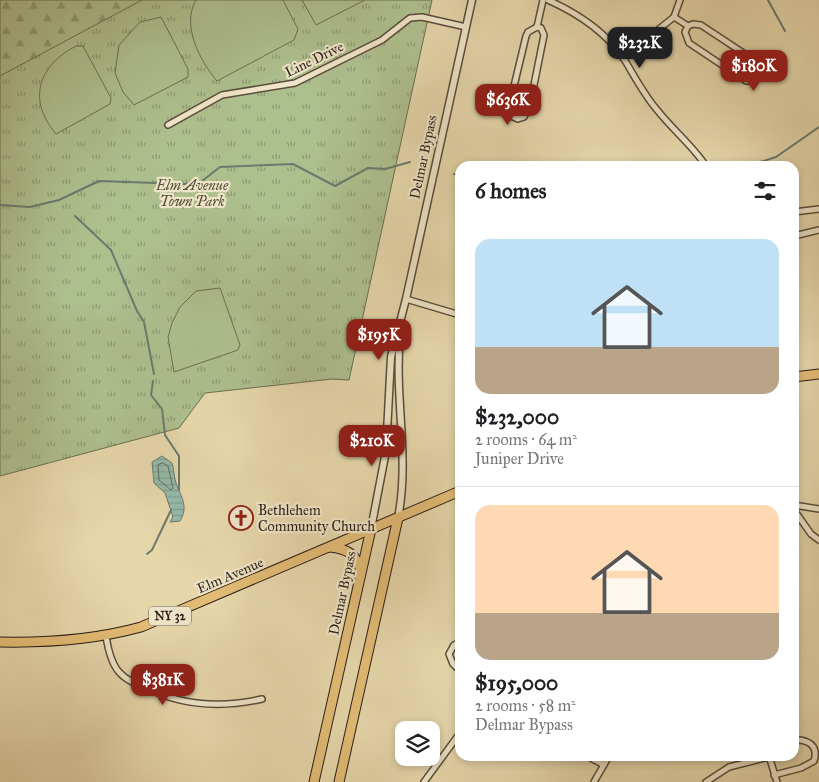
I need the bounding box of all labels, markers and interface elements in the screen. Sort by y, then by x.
pin: $232K [605,27,675,69]
text: $232K [618,33,662,52]
street label: Line Drive [282,38,346,81]
pin: $180K [719,49,789,92]
text: $180K [731,56,777,75]
pin: $636K [473,84,543,126]
text: $636K [486,90,530,109]
street label: Delmar Bypass [406,114,441,201]
park label: Elm Avenue Town Park [155,177,229,210]
icon: filters [751,177,779,205]
text: 6 homes [475,178,547,204]
icon: home [582,272,672,362]
pin: $195K [344,318,414,361]
text: $195K [357,325,401,344]
text: $232,000 [475,404,559,430]
pin: $210K [337,424,407,467]
text: 2 rooms · 64 m² [475,430,577,449]
text: $210K [350,431,394,450]
text: Juniper Drive [475,449,564,468]
place label: Bethlehem Community Church [258,502,375,535]
church icon: Bethlehem Community Church [228,505,254,531]
icon: home [582,537,672,627]
street label: Delmar Bypass [325,550,360,637]
street label: Elm Avenue [194,554,266,597]
road number: NY 32 [149,606,191,626]
pin: $381K [128,664,198,706]
text: $381K [142,670,184,689]
text: $195,000 [475,670,558,696]
text: 2 rooms · 58 m² [475,696,576,715]
text: Delmar Bypass [475,715,573,734]
map controls [395,721,440,766]
button: layers [395,721,440,766]

